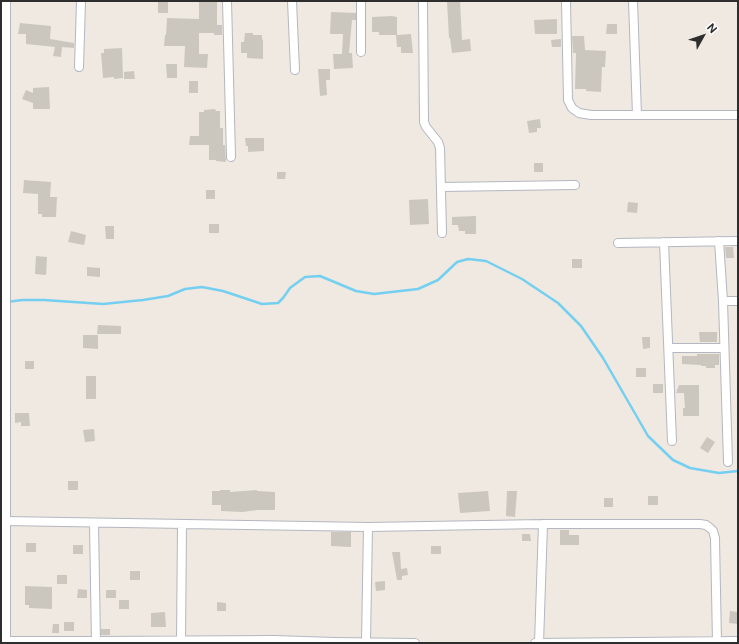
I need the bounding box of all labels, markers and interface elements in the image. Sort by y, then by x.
north arrow [683,16,723,56]
text: N [705,21,720,35]

